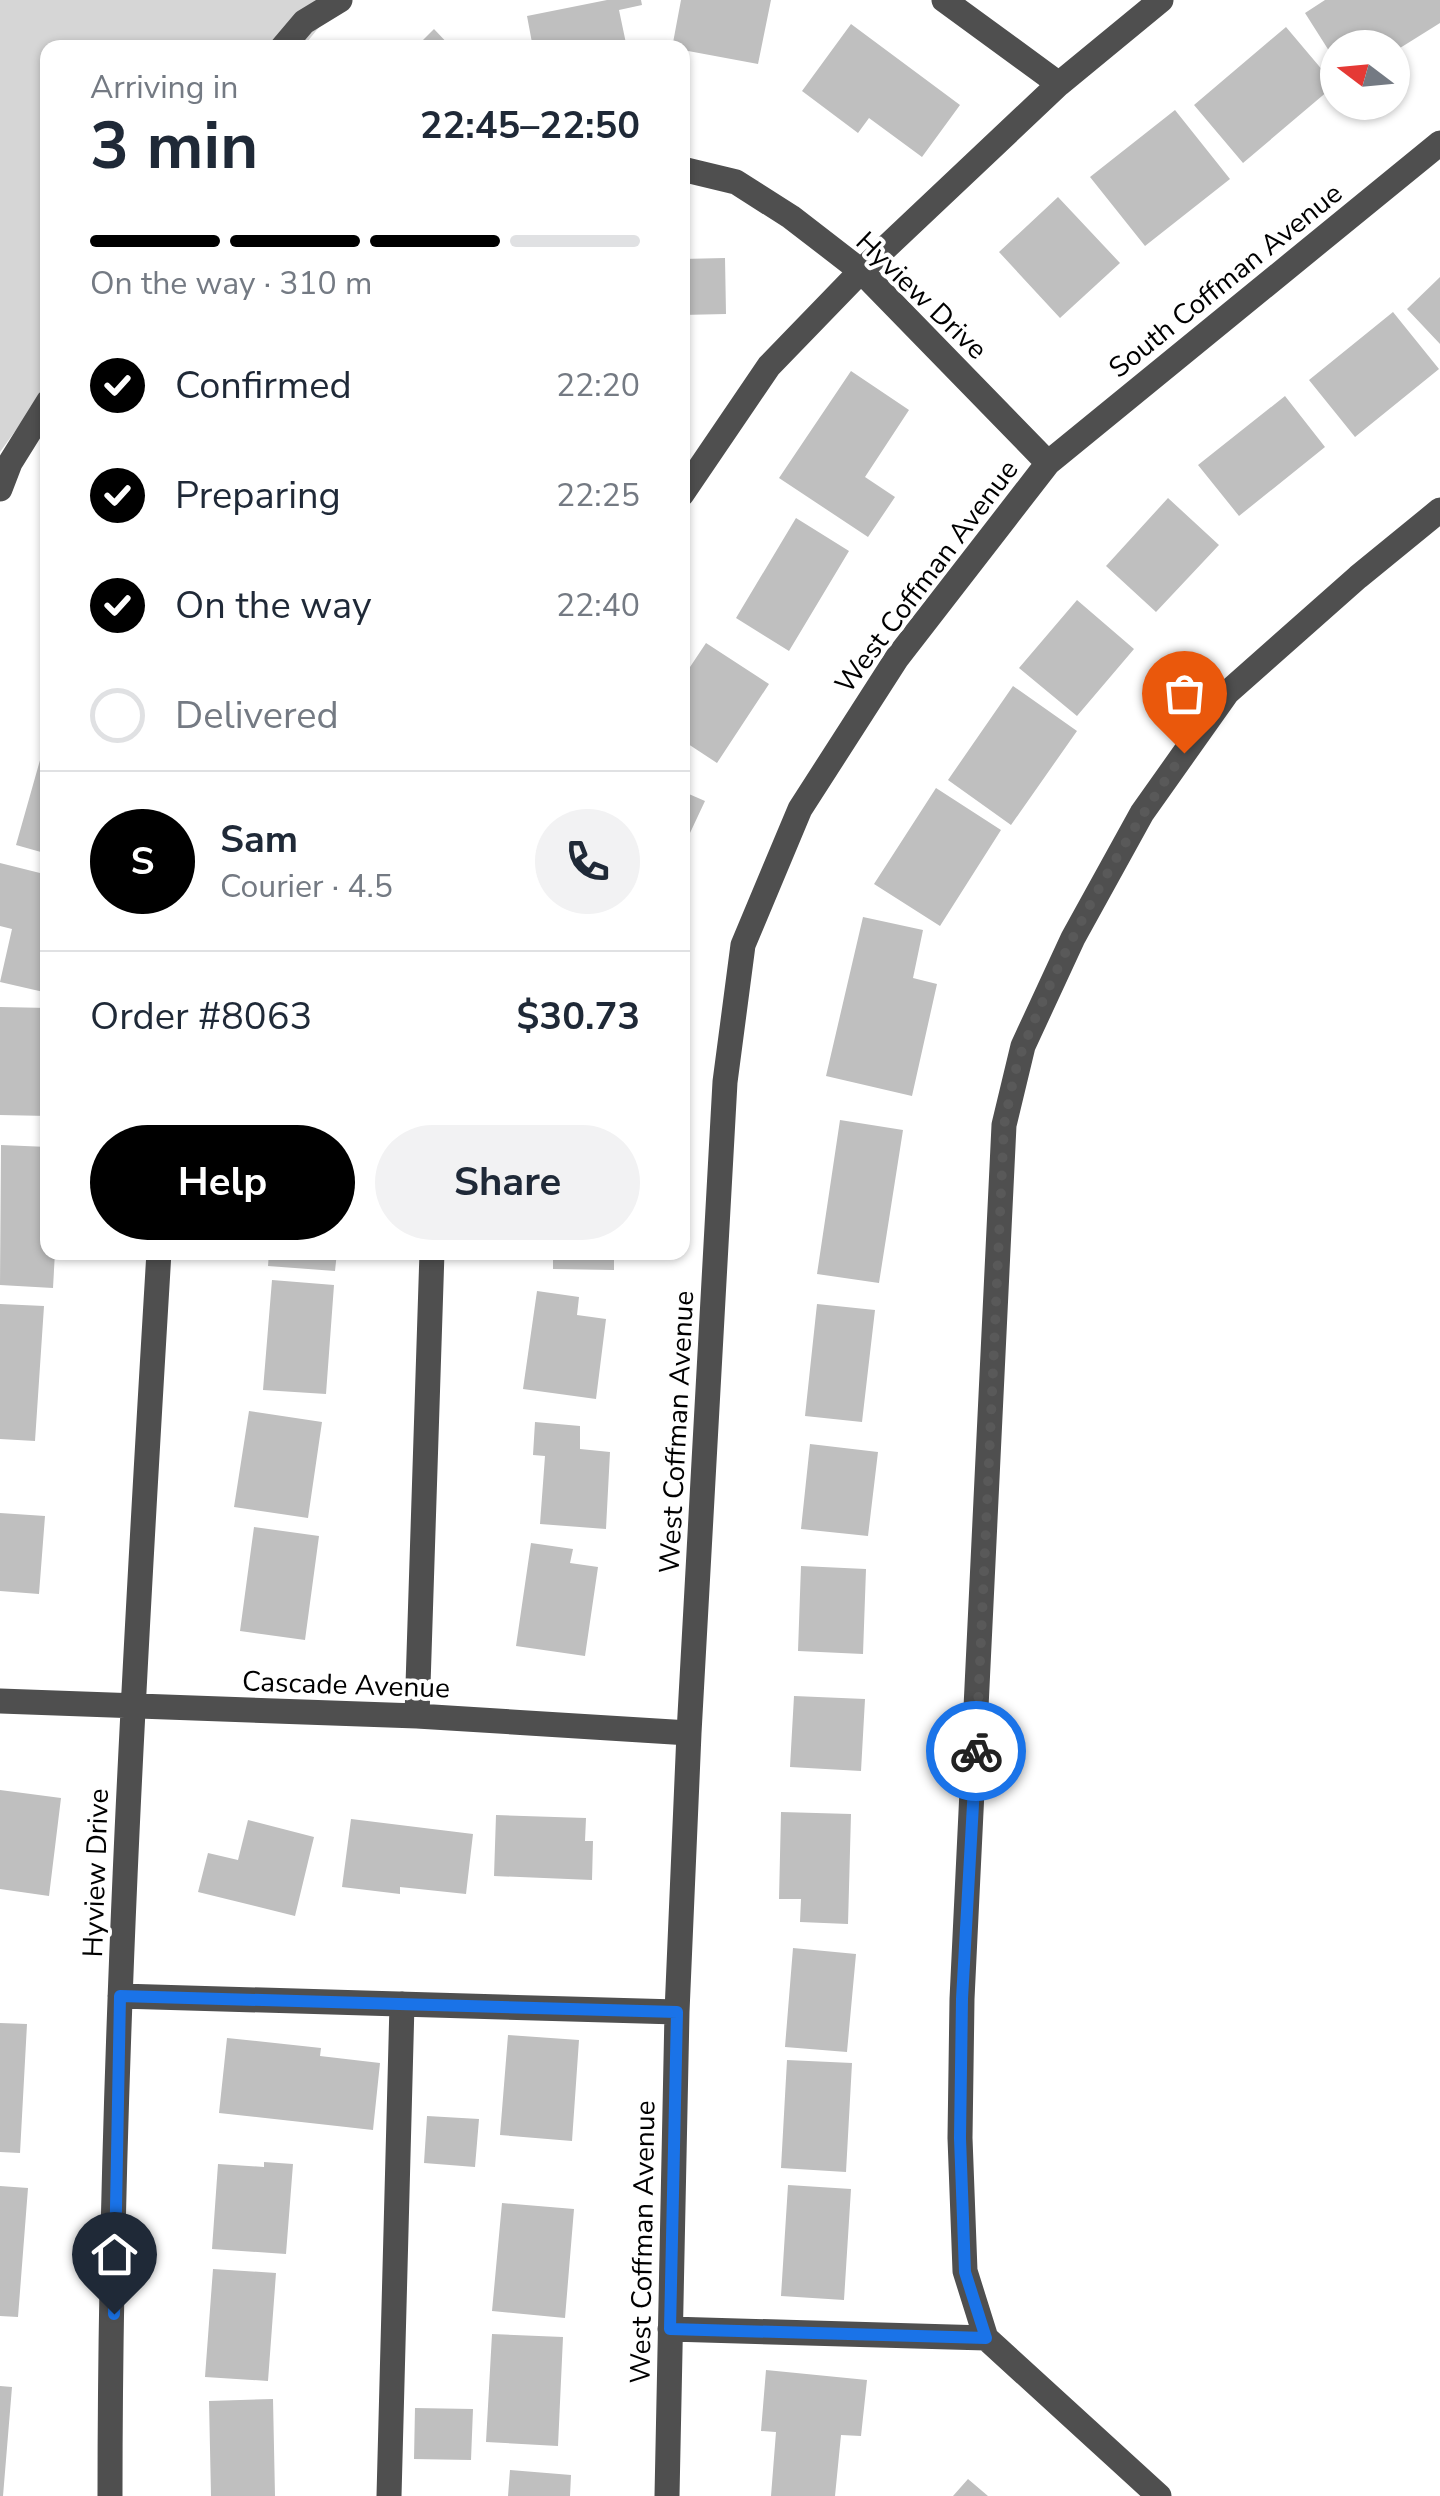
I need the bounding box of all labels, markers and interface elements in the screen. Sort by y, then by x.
north arrow [1320,30,1410,120]
map controls [1320,30,1410,120]
text: Arriving in [90,66,238,109]
text: 22:45–22:50 [420,100,640,151]
text: 3 min [90,102,258,191]
street label: South Coffman Avenue [1101,175,1350,387]
street label: Hyview Drive [847,223,995,368]
text: On the way · 310 m [90,262,372,305]
icon: check [90,358,145,413]
text: Confirmed [175,360,352,411]
text: 22:20 [556,364,640,407]
street label: West Coffman Avenue [826,452,1027,701]
icon: check [90,468,145,523]
text: Preparing [175,470,341,521]
text: 22:25 [556,474,640,517]
icon: check [90,578,145,633]
text: On the way [175,580,371,631]
text: 22:40 [556,584,640,627]
pin [1142,651,1227,754]
icon: bag [1157,666,1212,721]
text: Delivered [175,690,339,741]
button: phone [535,809,640,914]
text: Sam [220,814,298,865]
text: S [131,836,154,887]
text: Courier · 4.5 [220,865,393,908]
text: Order #8063 [90,991,312,1042]
text: $30.73 [517,991,640,1042]
button: Help [90,1125,355,1240]
button: Share [375,1125,640,1240]
street label: West Coffman Avenue [651,1290,703,1574]
street label: Cascade Avenue [241,1662,451,1708]
courier [926,1701,1026,1801]
icon: bike [949,1724,1004,1779]
street label: Hyview Drive [74,1788,118,1958]
street label: West Coffman Avenue [622,2100,664,2384]
pin [72,2212,157,2315]
icon: home [87,2227,142,2282]

